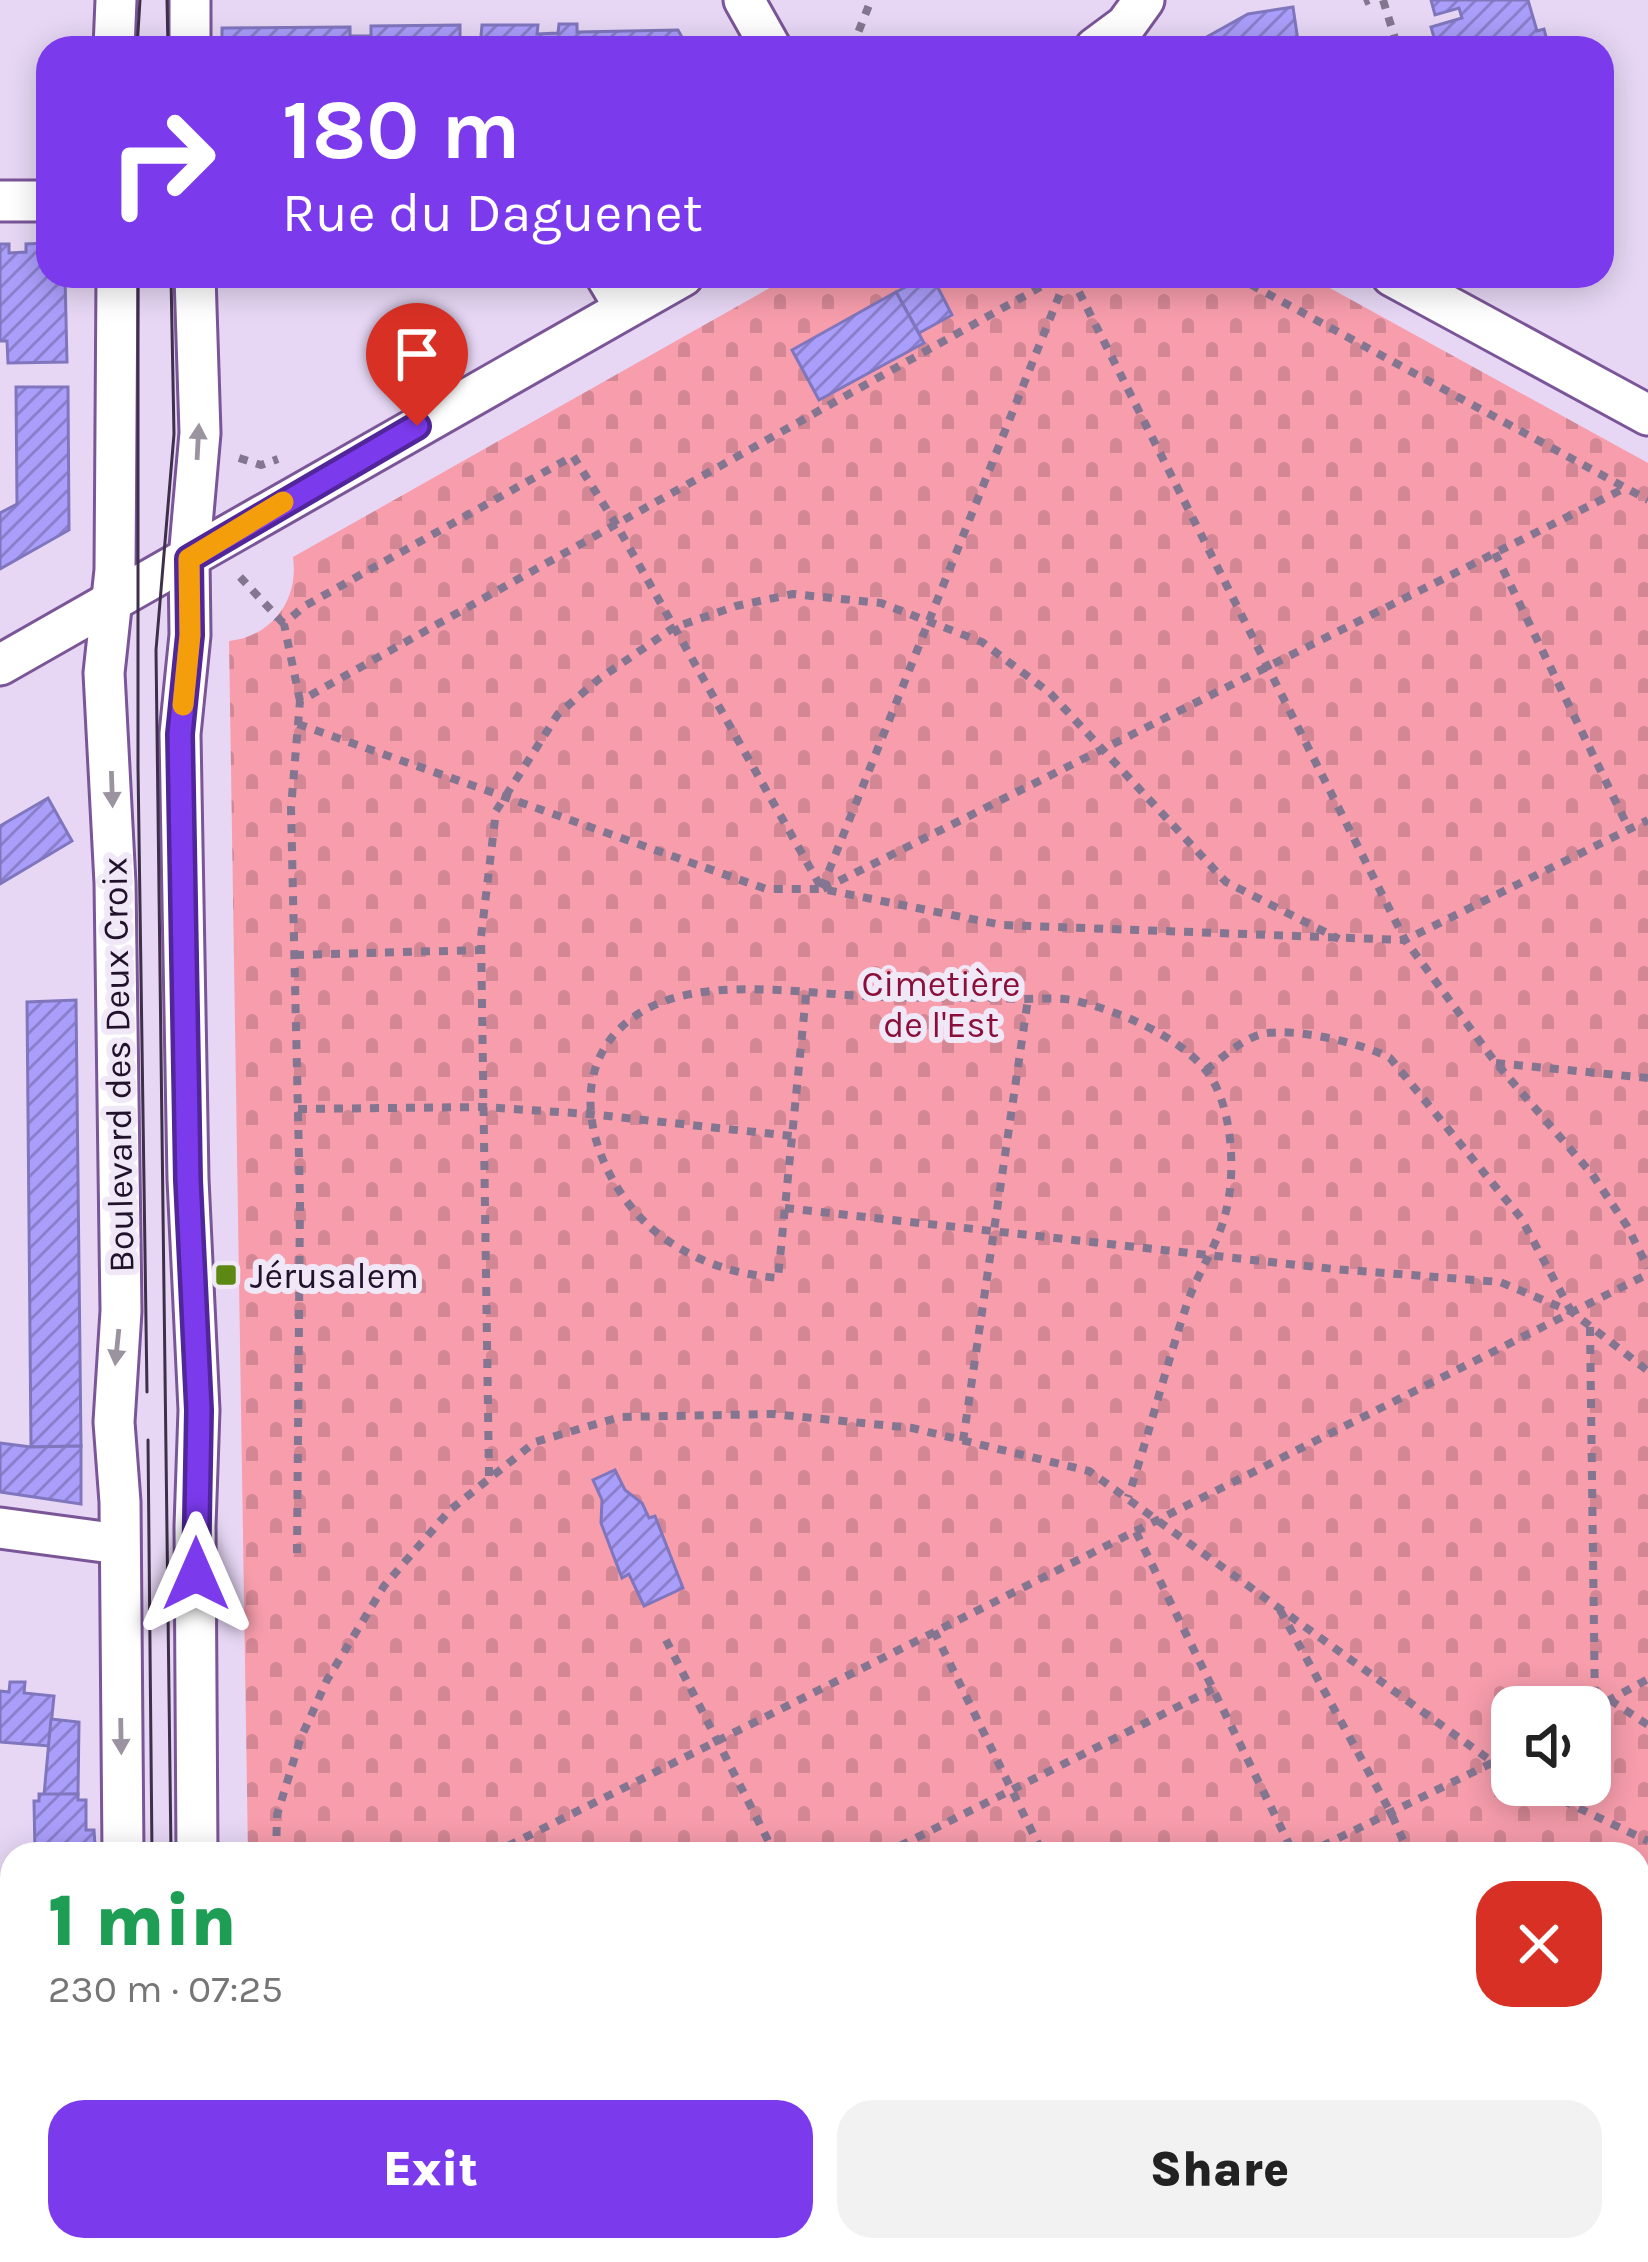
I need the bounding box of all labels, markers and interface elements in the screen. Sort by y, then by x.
text: 180 m [282,81,520,179]
icon: right [84,84,240,240]
text: Rue du Daguenet [282,181,703,245]
pin [366,303,468,426]
icon: arrive [384,321,450,387]
one-way arrow [189,422,208,460]
one-way arrow [102,771,121,809]
street label: Boulevard des Deux Croix [93,857,143,1273]
park label: Cimetière de l'Est [861,963,1021,1046]
place label: Jérusalem [250,1255,419,1297]
marker: Jérusalem [213,1262,239,1288]
one-way arrow [107,1329,126,1366]
position arrow [133,1511,259,1637]
map controls [1491,1686,1611,1806]
button: sound [1491,1686,1611,1806]
one-way arrow [111,1718,131,1756]
text: 1 min [48,1879,237,1963]
button: close [1476,1881,1602,2007]
text: 230 m · 07:25 [48,1966,283,2012]
button: Exit [48,2100,813,2238]
button: Share [837,2100,1602,2238]

